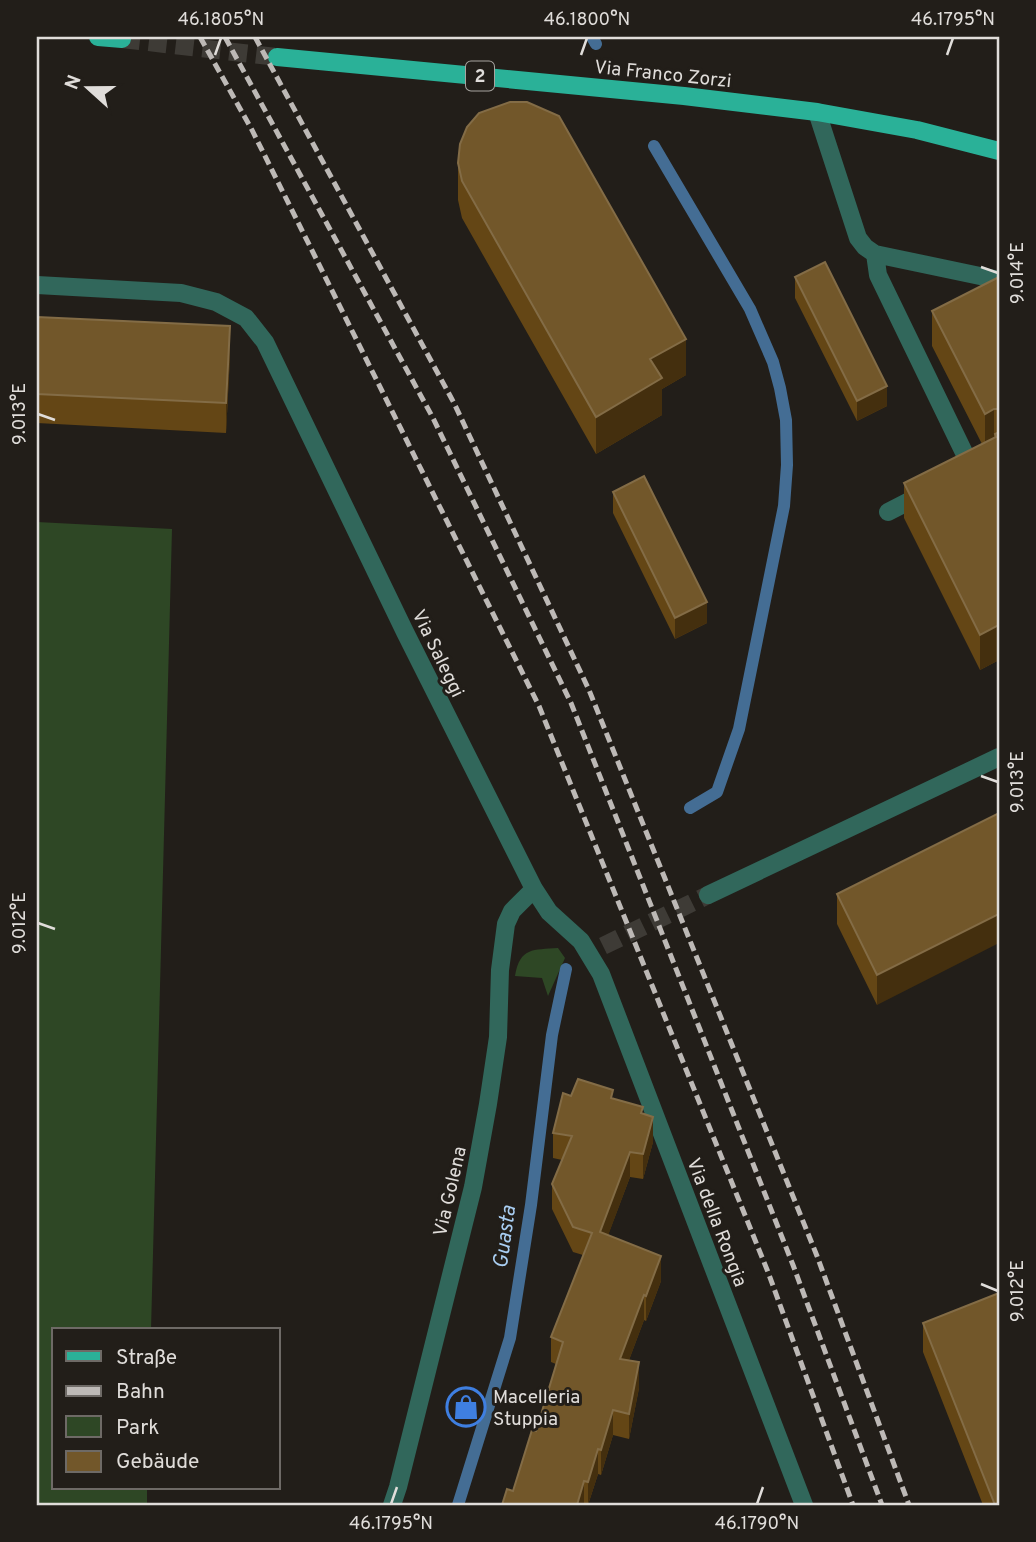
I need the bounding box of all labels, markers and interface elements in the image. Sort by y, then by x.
text: 46.1805°N [178,9,264,32]
text: 46.1800°N [544,9,630,32]
text: 46.1795°N [911,9,995,32]
north arrow [52,52,122,122]
street label: Via Franco Zorzi [593,56,733,94]
road number: 2 [466,62,494,90]
text: N [60,72,88,93]
text: 9.014°E [1007,242,1030,304]
text: 9.013°E [9,383,32,445]
street label: Via Saleggi [406,606,469,702]
text: 9.013°E [1007,751,1030,813]
text: 9.012°E [9,892,32,954]
street label: Via Golena [429,1144,473,1239]
street label: Via della Rongia [681,1155,752,1291]
water label: Guasta [488,1204,523,1270]
text: 9.012°E [1007,1260,1030,1322]
legend [52,1328,280,1490]
text: Straße [116,1345,177,1372]
text: Bahn [116,1379,165,1406]
shop icon: Macelleria Stuppia [445,1386,487,1428]
place label: Macelleria Stuppia [493,1386,580,1432]
text: Park [116,1415,159,1442]
text: Gebäude [116,1449,199,1476]
text: 46.1795°N [349,1513,433,1536]
text: 46.1790°N [715,1513,799,1536]

